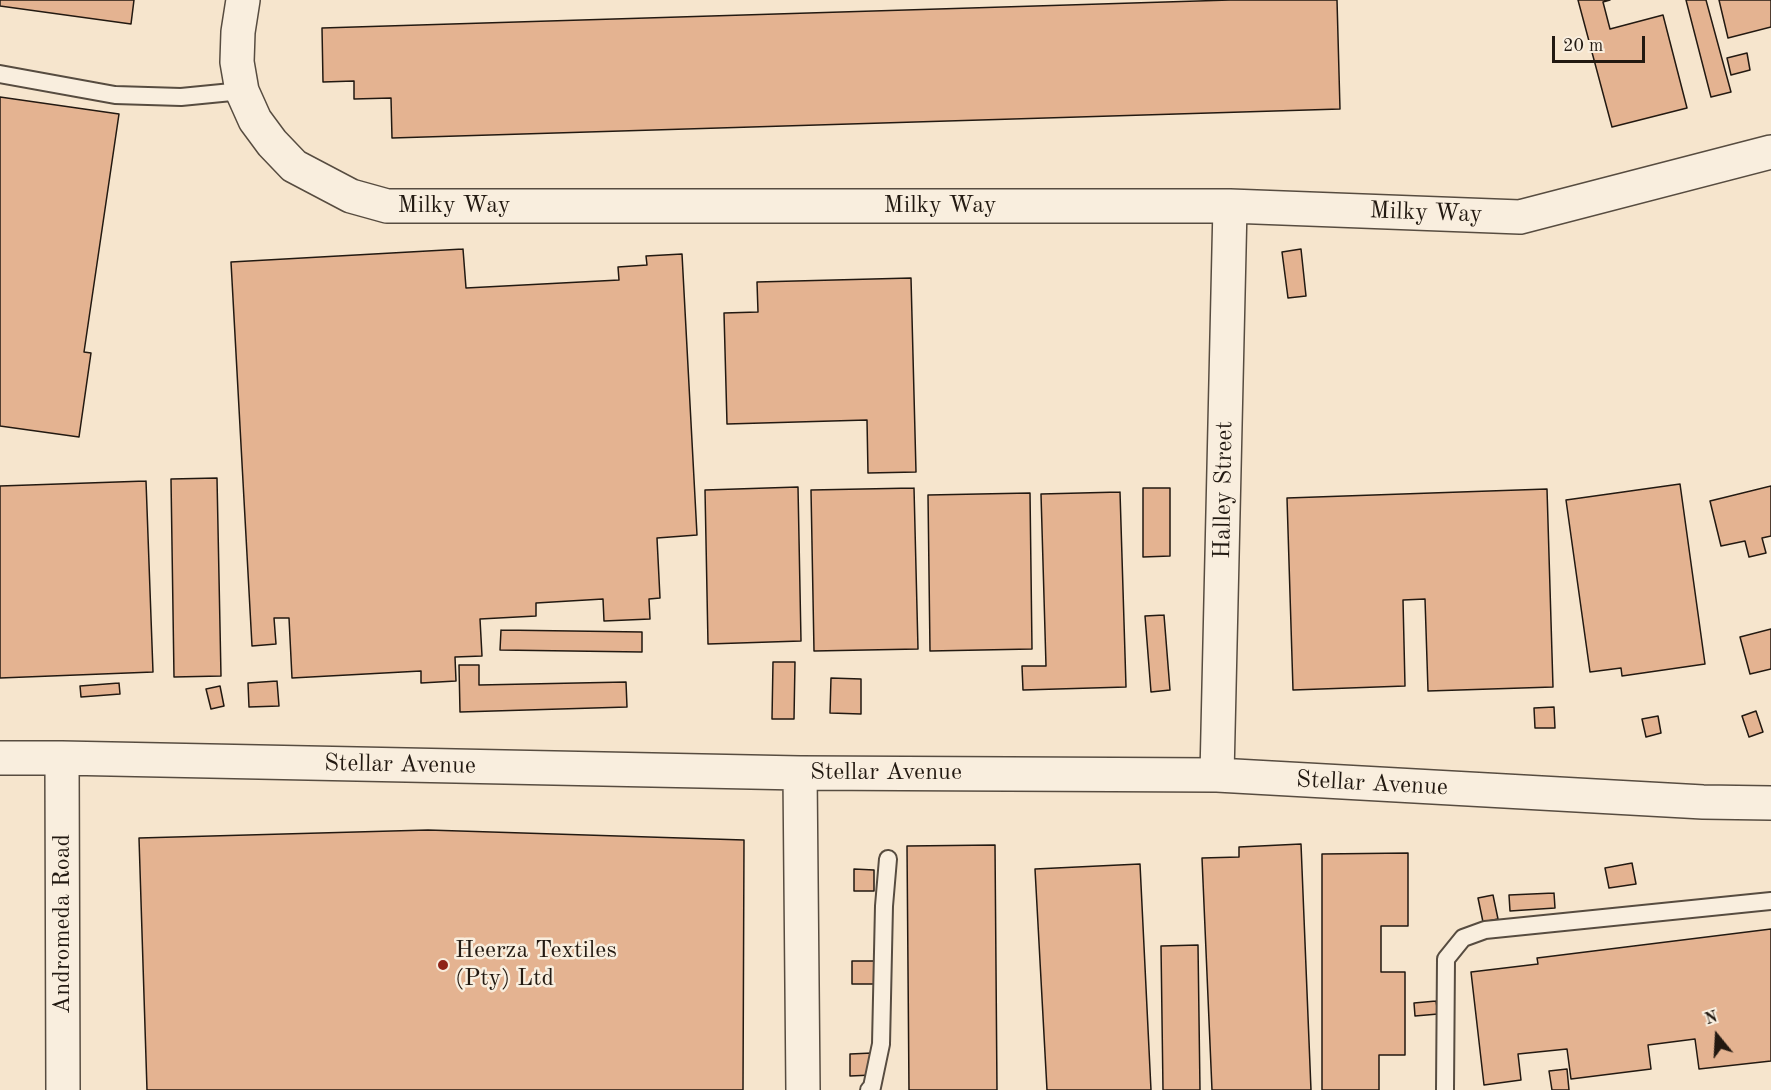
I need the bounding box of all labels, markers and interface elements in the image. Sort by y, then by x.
scale bar [1555,24,1648,62]
text: 20 m [1563,37,1603,55]
street label: Milky Way [398,192,510,220]
street label: Milky Way [884,192,996,220]
street label: Milky Way [1369,197,1483,229]
street label: Halley Street [1208,421,1240,559]
street label: Stellar Avenue [324,749,476,781]
street label: Stellar Avenue [810,759,962,787]
street label: Stellar Avenue [1295,766,1449,802]
street label: Andromeda Road [49,834,77,1014]
place label: Heerza Textiles (Pty) Ltd [455,937,617,993]
marker: Heerza Textiles (Pty) Ltd [436,958,450,972]
north arrow [1687,1006,1747,1066]
text: N [1703,1009,1720,1028]

